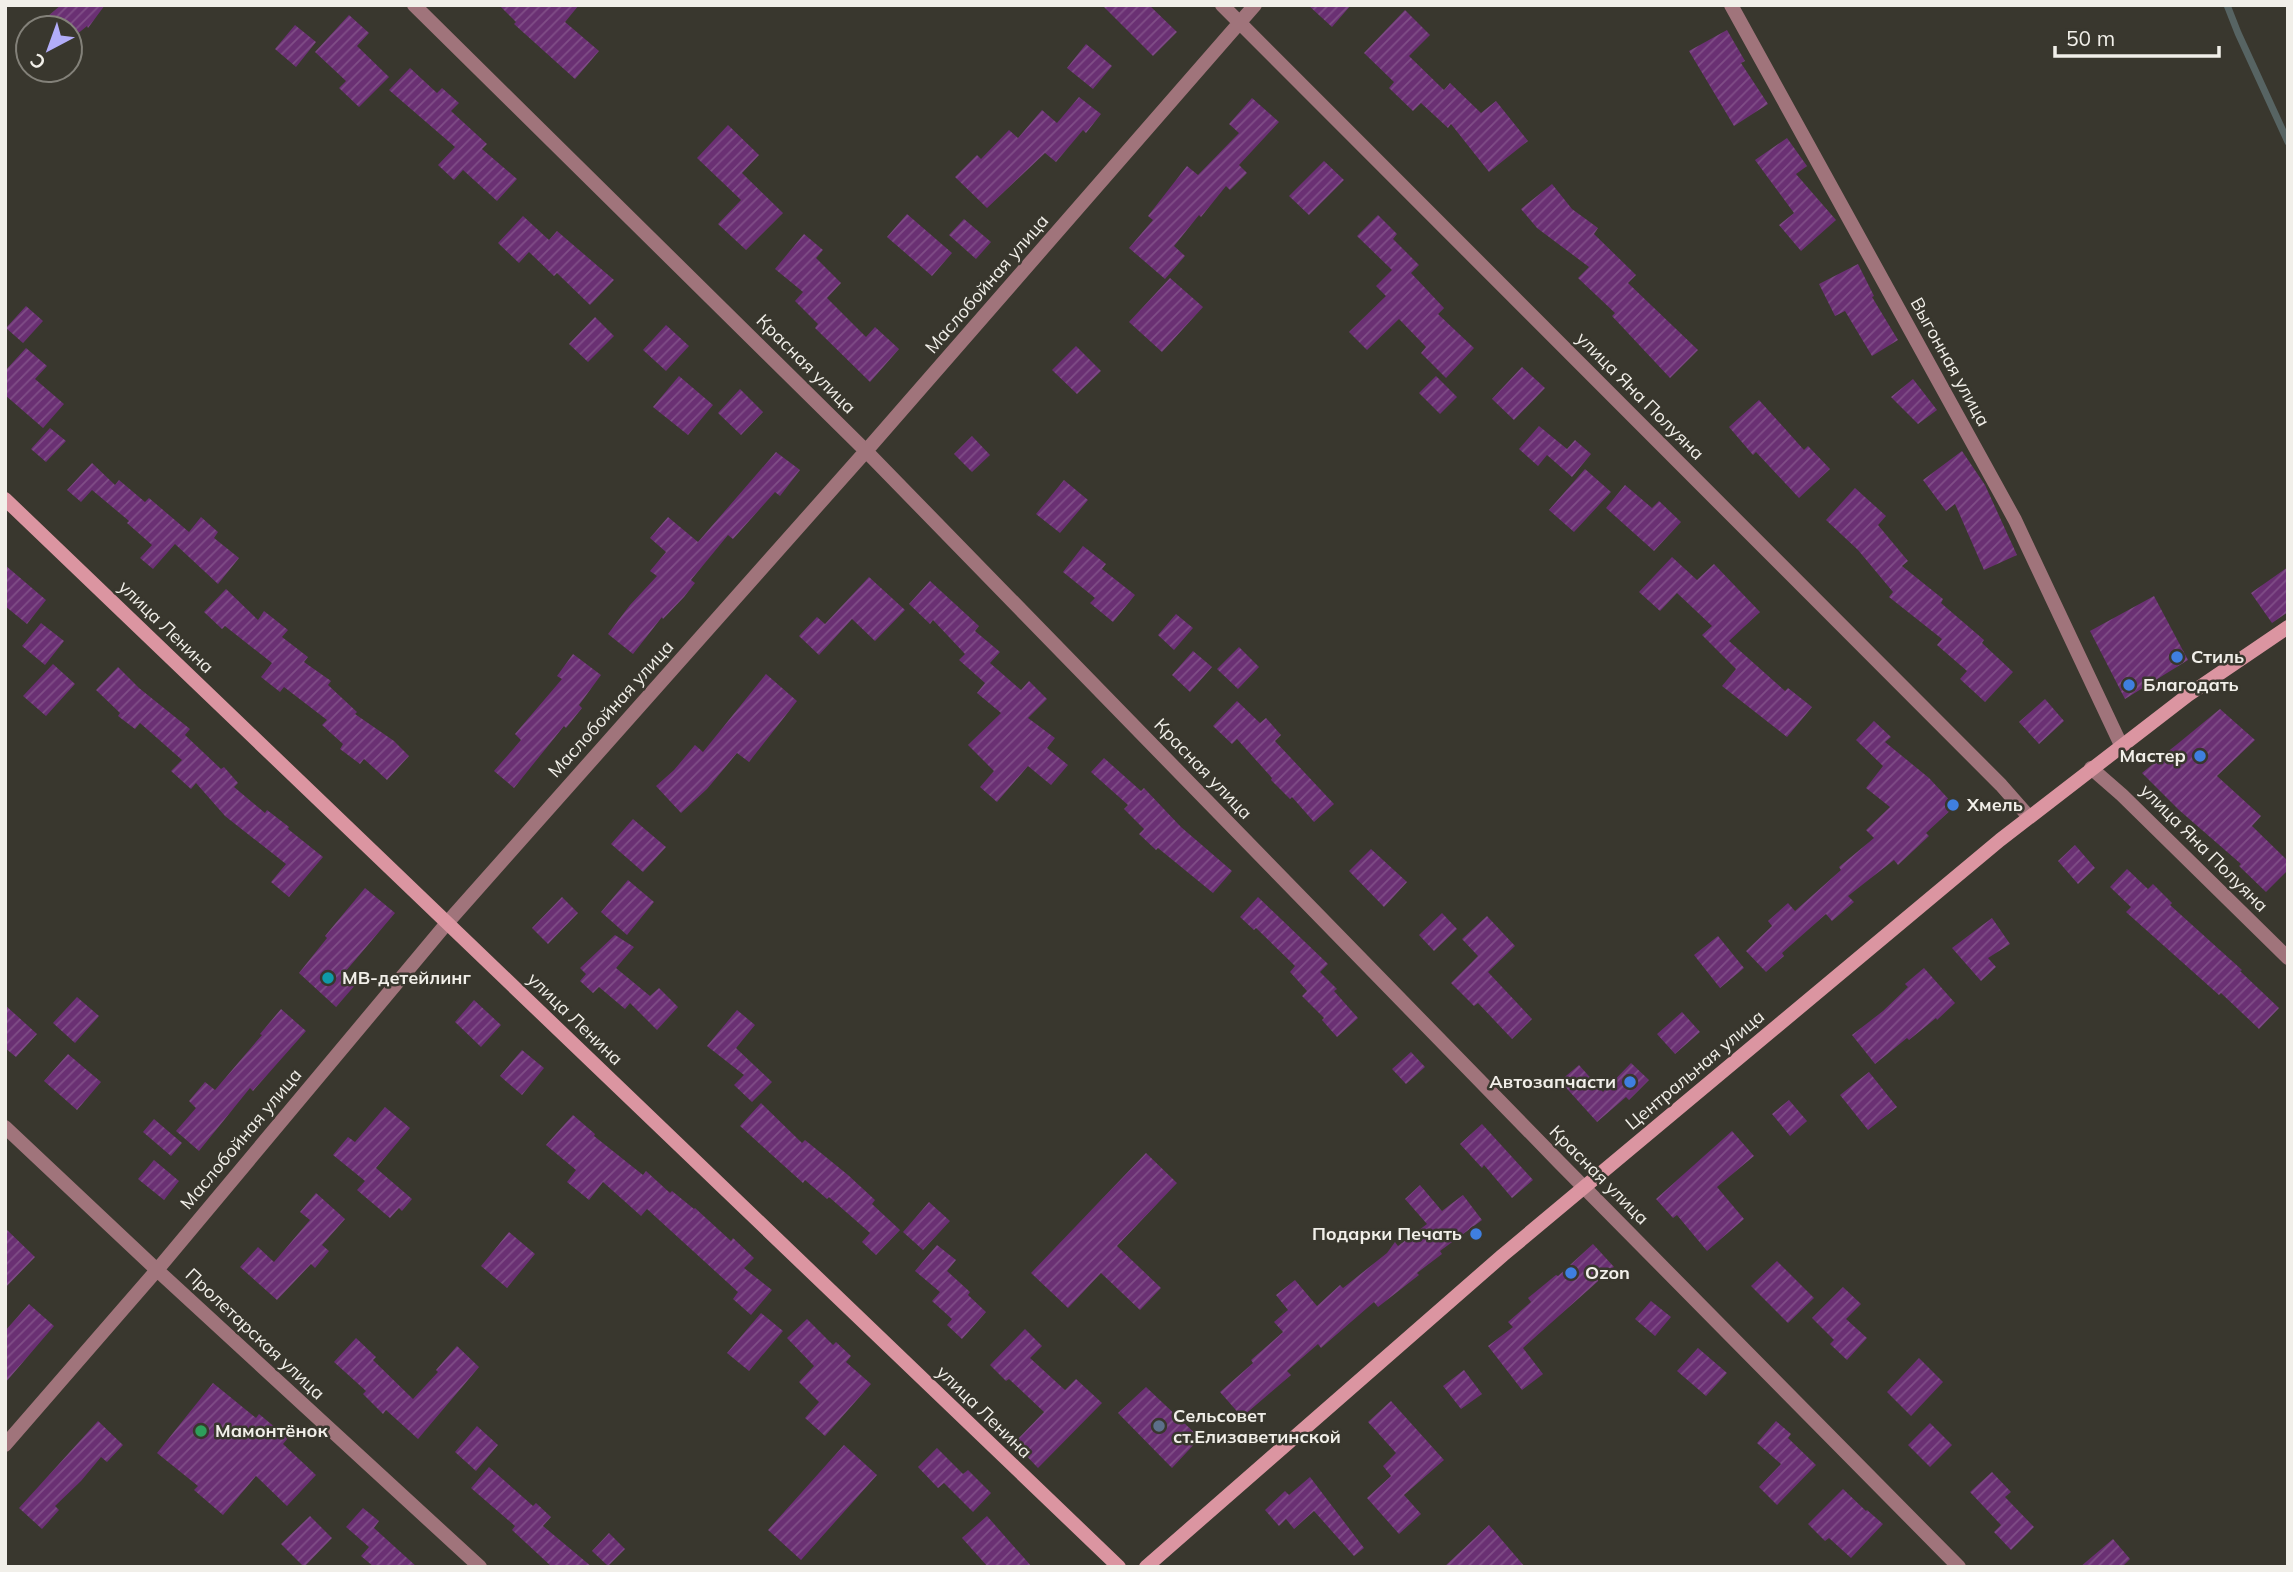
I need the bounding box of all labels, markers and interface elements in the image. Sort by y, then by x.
north arrow [14,14,84,84]
scale bar [2055,14,2220,58]
text: 50 m [2066,25,2115,51]
text: С [25,49,51,75]
street label: Маслобойная улица [920,209,1053,358]
street label: Выгонная улица [1906,293,1995,430]
street label: Красная улица [752,309,861,418]
street label: улица Яна Полуяна [1571,327,1709,465]
street label: улица Ленина [114,575,219,678]
street label: Маслобойная улица [543,635,678,782]
place label: Стиль [2191,645,2244,668]
marker: Стиль [2169,649,2185,665]
place label: Благодать [2143,673,2239,696]
marker: Благодать [2121,677,2137,693]
street label: Красная улица [1149,713,1257,824]
place label: Мастер [2119,744,2186,767]
marker: Мастер [2192,748,2208,764]
street label: улица Яна Полуяна [2135,779,2273,917]
place label: Хмель [1966,793,2023,816]
marker: Хмель [1945,797,1961,813]
place label: MB-детейлинг [342,966,471,989]
street label: улица Ленина [523,967,628,1070]
marker: MB-детейлинг [320,970,336,986]
street label: Центральная улица [1620,1005,1769,1135]
street label: Маслобойная улица [175,1064,306,1214]
place label: Автозапчасти [1489,1070,1616,1093]
marker: Автозапчасти [1622,1074,1638,1090]
street label: Красная улица [1545,1120,1654,1229]
place label: Подарки Печать [1312,1222,1462,1245]
marker: Подарки Печать [1468,1226,1484,1242]
place label: Ozon [1585,1261,1630,1284]
street label: Пролетарская улица [181,1263,330,1404]
marker: Ozon [1563,1265,1579,1281]
street label: улица Ленина [932,1360,1037,1463]
place label: Сельсовет ст.Елизаветинской [1173,1404,1341,1448]
marker: Сельсовет ст.Елизаветинской [1151,1418,1167,1434]
place label: Мамонтёнок [215,1419,328,1442]
marker: Мамонтёнок [193,1423,209,1439]

